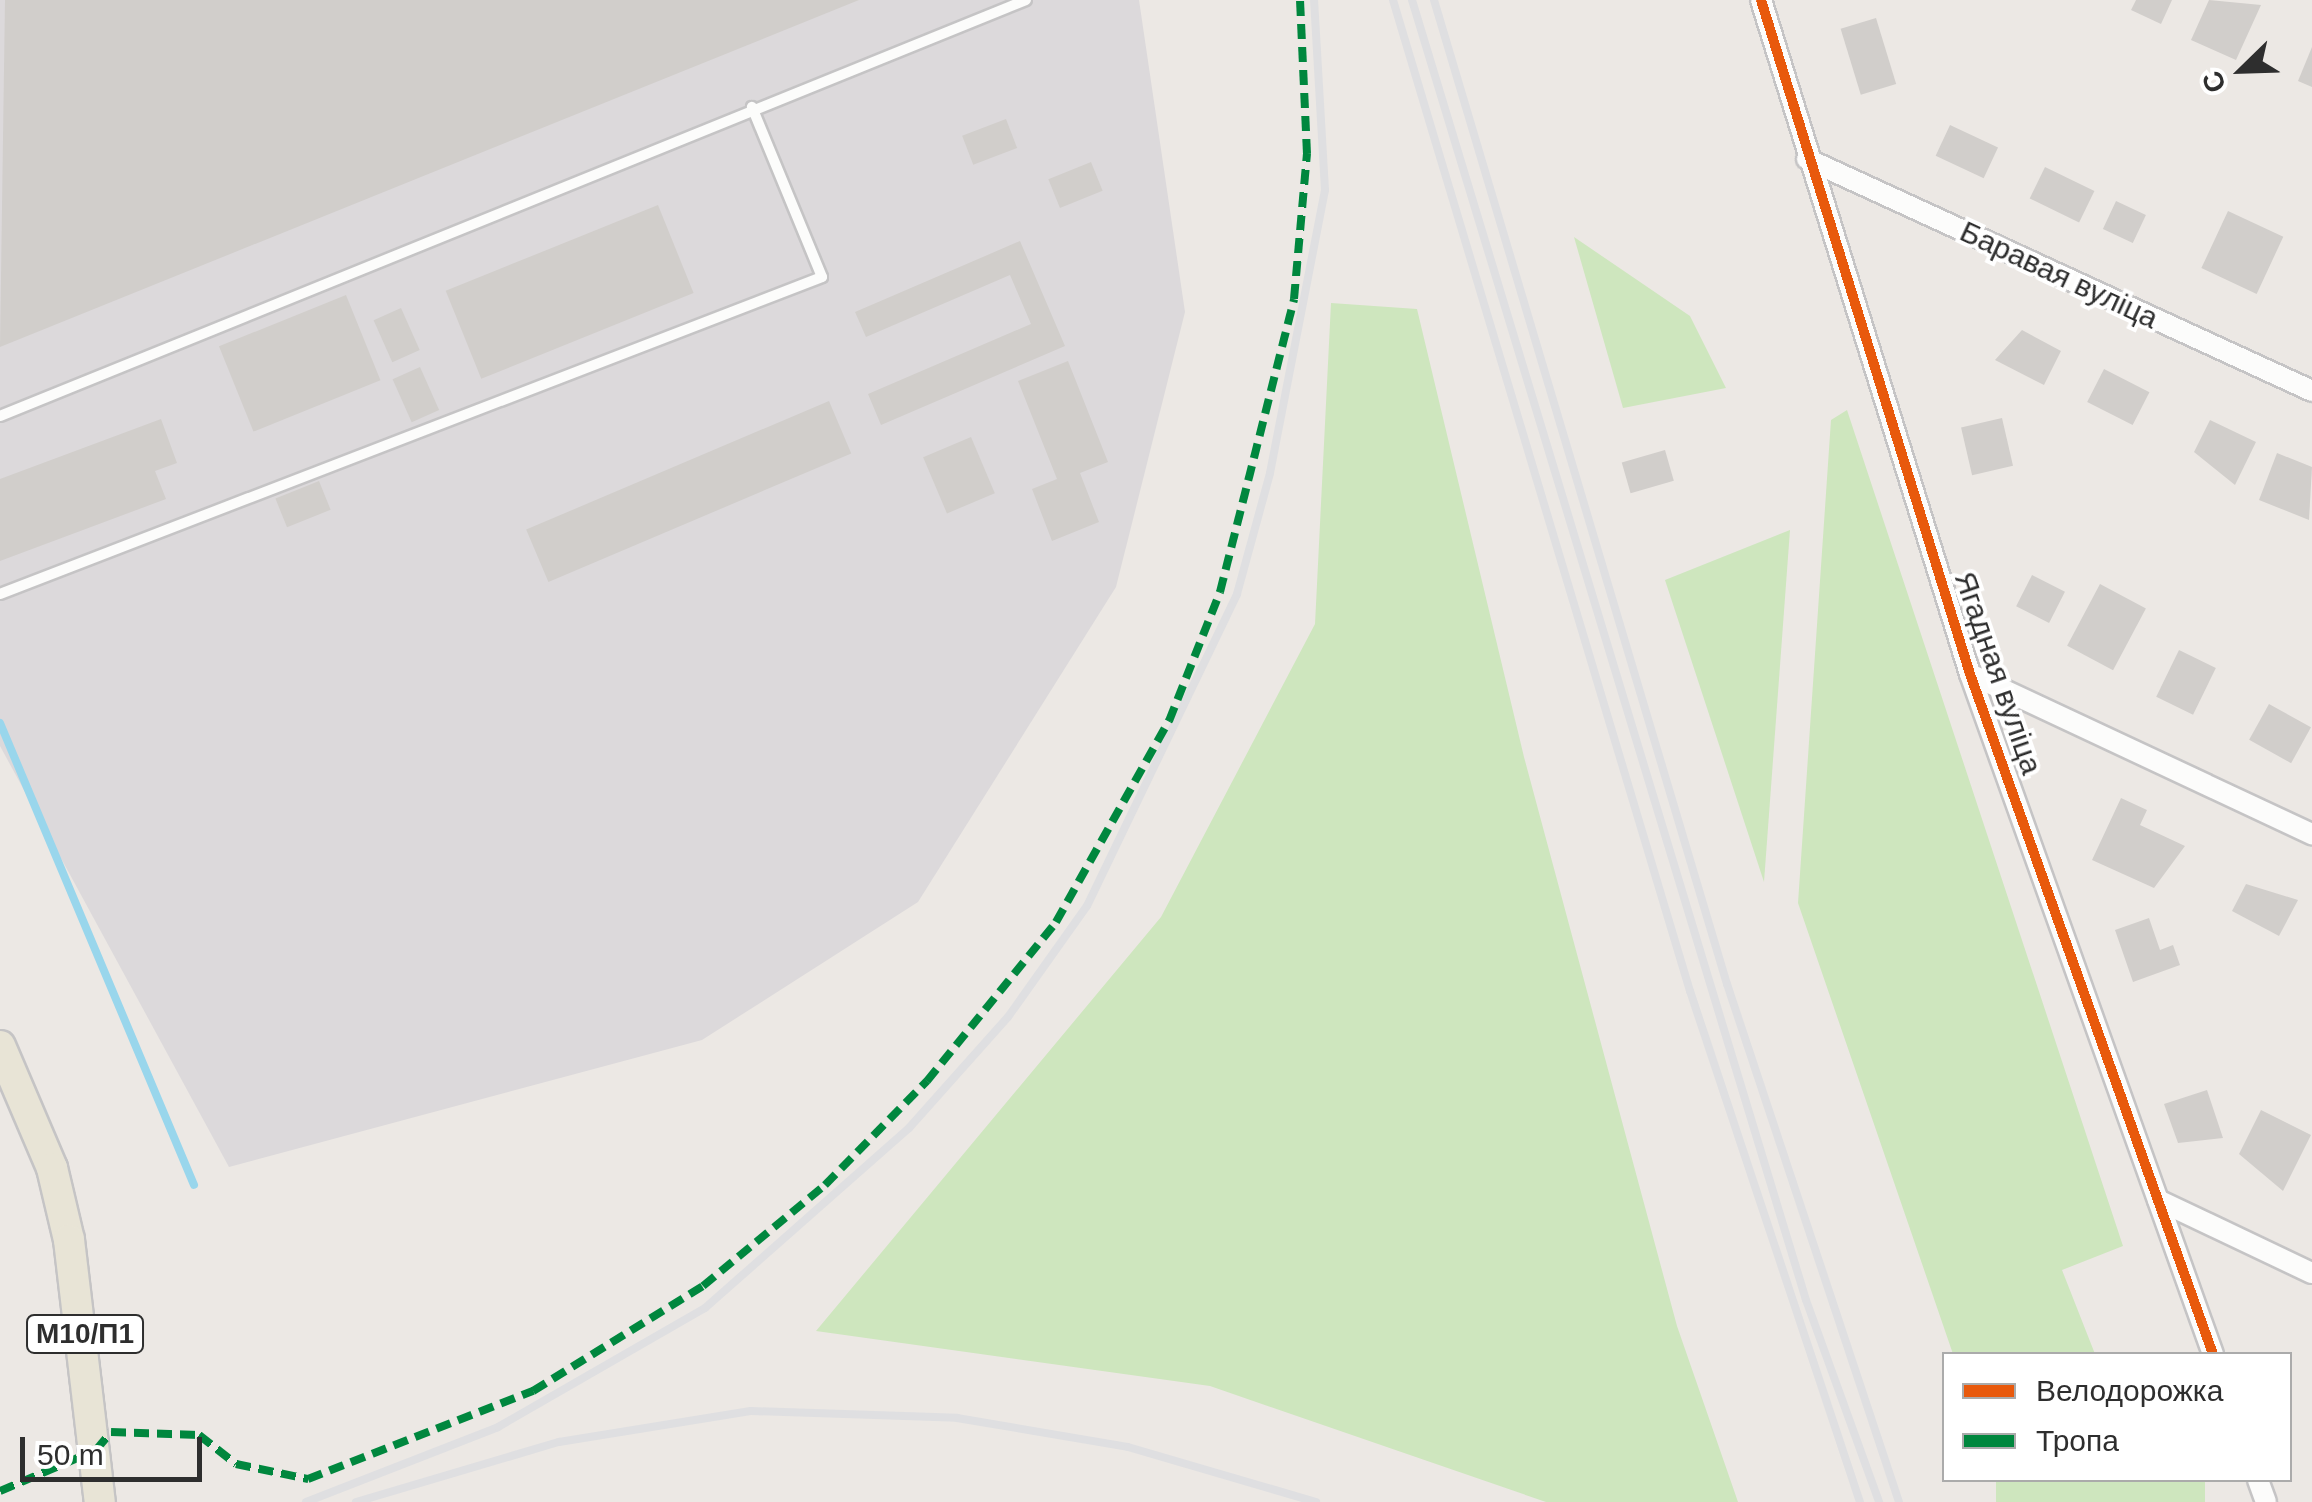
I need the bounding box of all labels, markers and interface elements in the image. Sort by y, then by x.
north arrow [2192,20,2292,120]
text: С [2196,67,2232,97]
street label: Баравая вуліца [1954,213,2164,337]
street label: Ягадная вуліца [1947,567,2049,779]
road number: М10/П1 [25,1311,145,1357]
legend [1942,1352,2292,1482]
text: Велодорожка [2036,1374,2223,1407]
scale bar [25,1417,208,1479]
text: Тропа [2036,1424,2119,1457]
text: 50 m [37,1438,104,1471]

